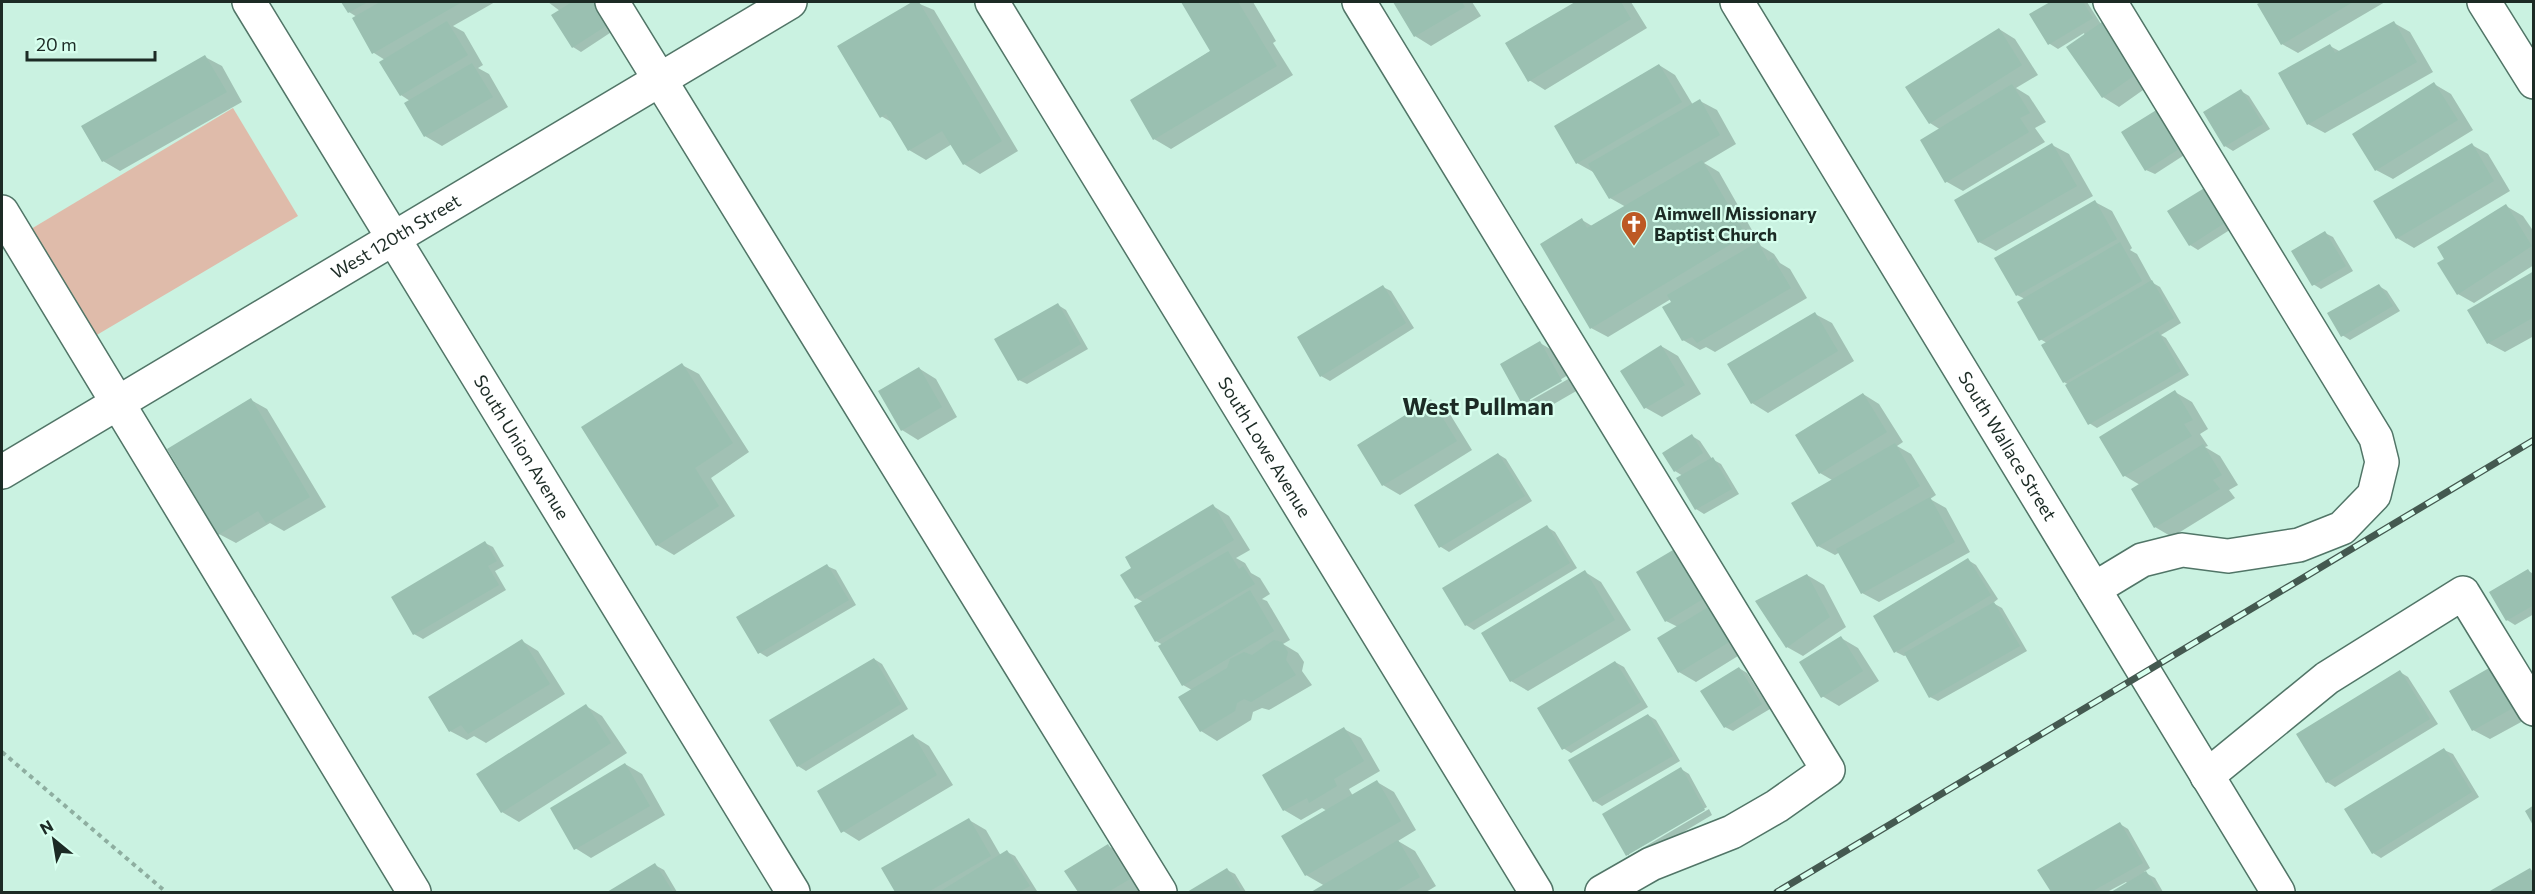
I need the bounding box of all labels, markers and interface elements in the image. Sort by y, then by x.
scale bar [27,24,154,62]
text: 20 m [36,33,77,55]
street label: West 120th Street [327,189,464,283]
place label: Aimwell Missionary Baptist Church [1654,202,1817,245]
church icon: Aimwell Missionary Baptist Church [1619,209,1649,247]
street label: South Wallace Street [1954,367,2062,525]
street label: South Union Avenue [470,371,575,523]
street label: South Lowe Avenue [1214,373,1316,521]
district label: West Pullman [1402,391,1554,420]
north arrow [24,810,84,870]
text: N [36,815,56,838]

